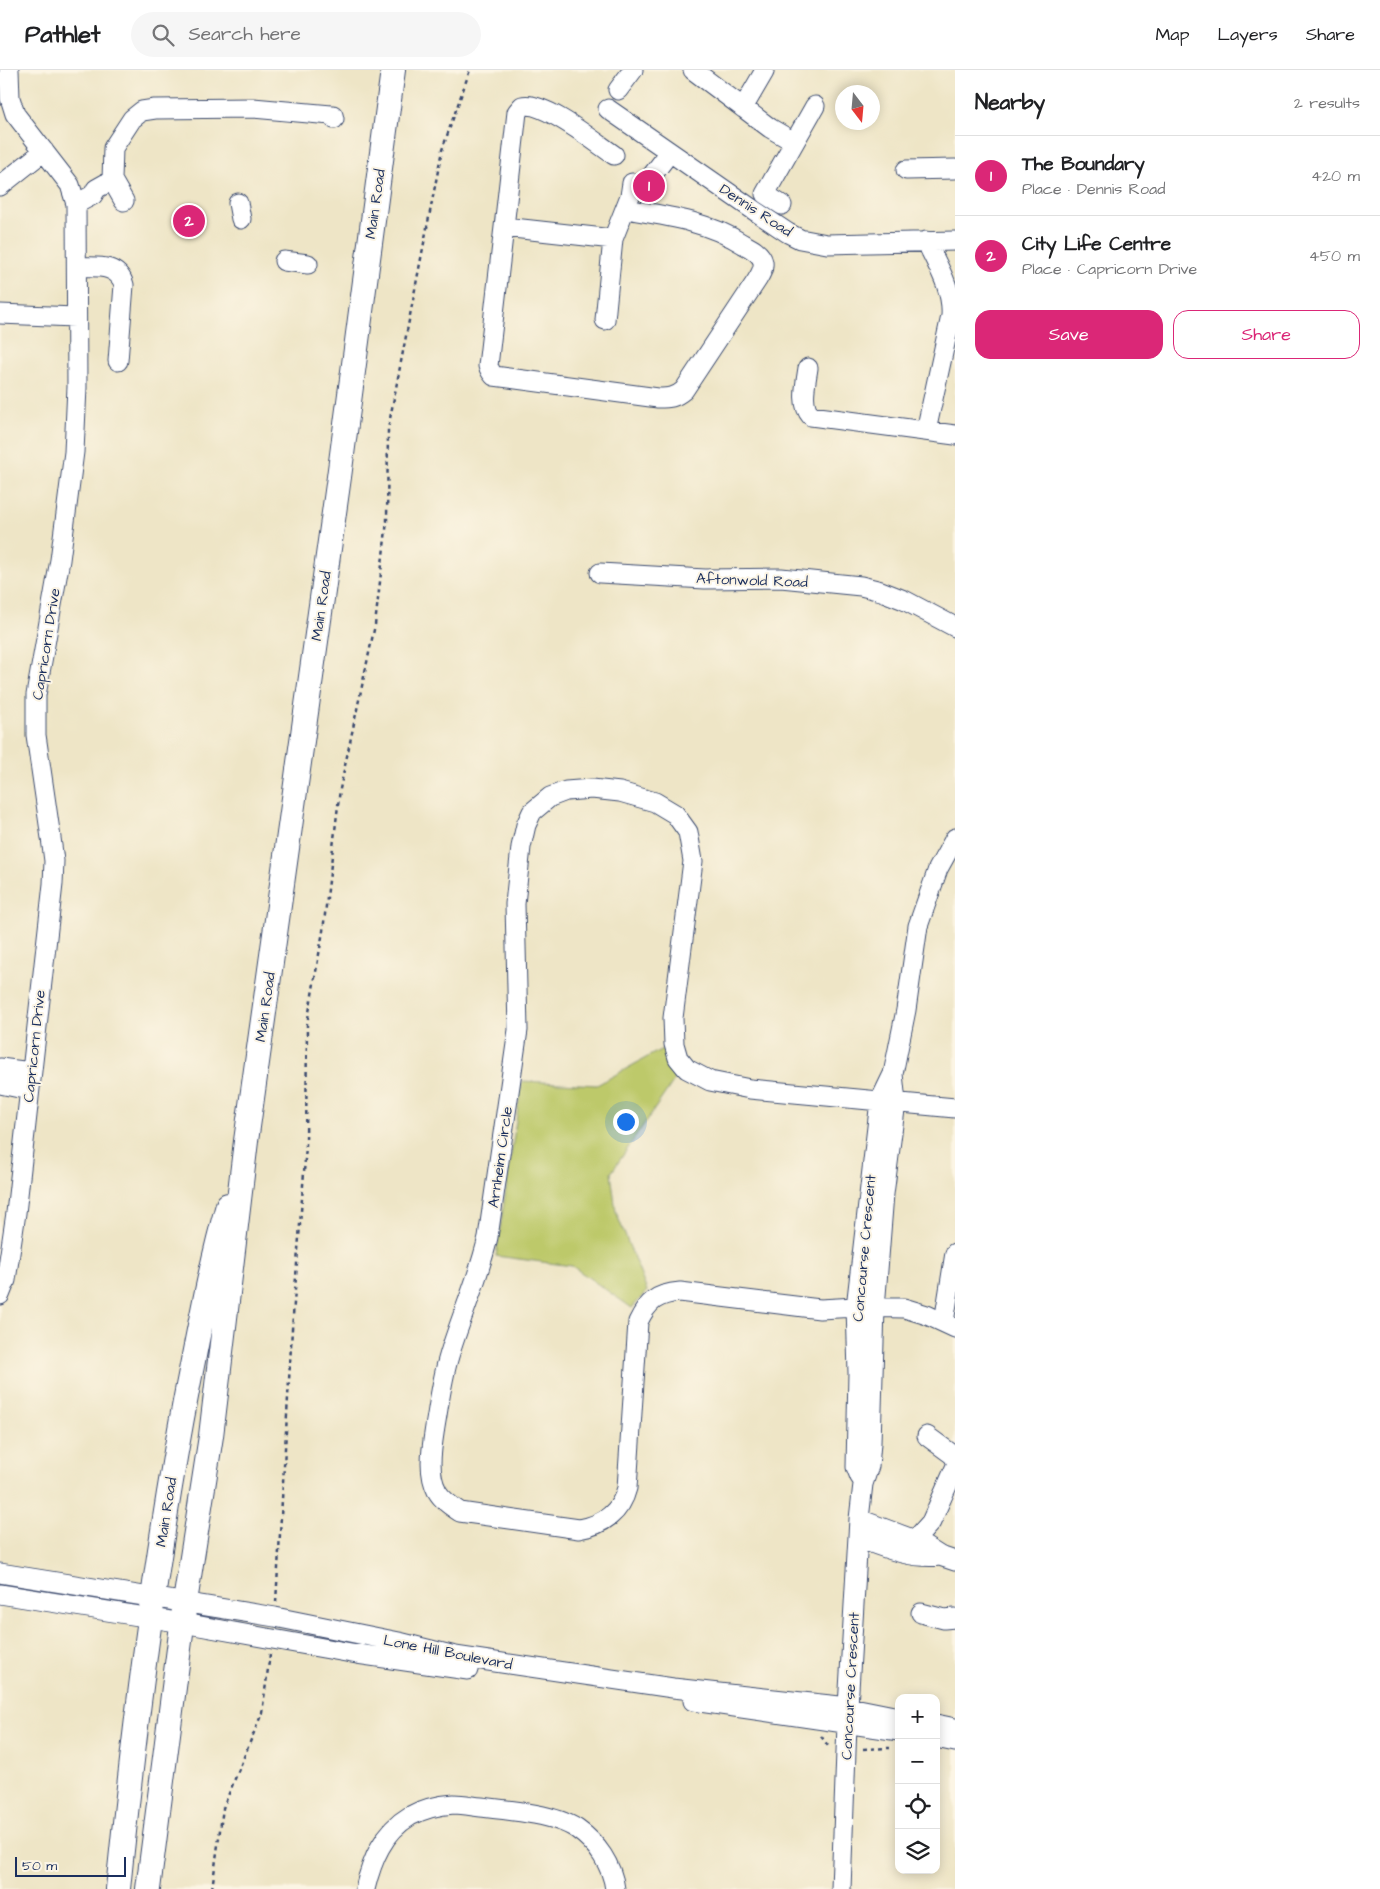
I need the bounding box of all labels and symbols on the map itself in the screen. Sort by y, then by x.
north arrow [835,85,880,130]
pin: 1 [633,167,665,205]
street label: Main Road [360,168,391,240]
street label: Dennis Road [715,179,797,242]
pin: 2 [173,202,205,240]
street label: Aftonwold Road [696,568,808,593]
street label: Main Road [306,570,337,642]
street label: Capricorn Drive [27,587,66,702]
street label: Main Road [250,971,281,1043]
street label: Capricorn Drive [18,989,51,1103]
street label: Arnheim Circle [483,1105,518,1209]
your location [613,1109,639,1135]
street label: Concourse Crescent [848,1174,881,1323]
street label: Main Road [151,1475,182,1548]
street label: Concourse Crescent [836,1612,865,1760]
street label: Lone Hill Boulevard [382,1630,515,1675]
scale bar [15,1854,126,1877]

